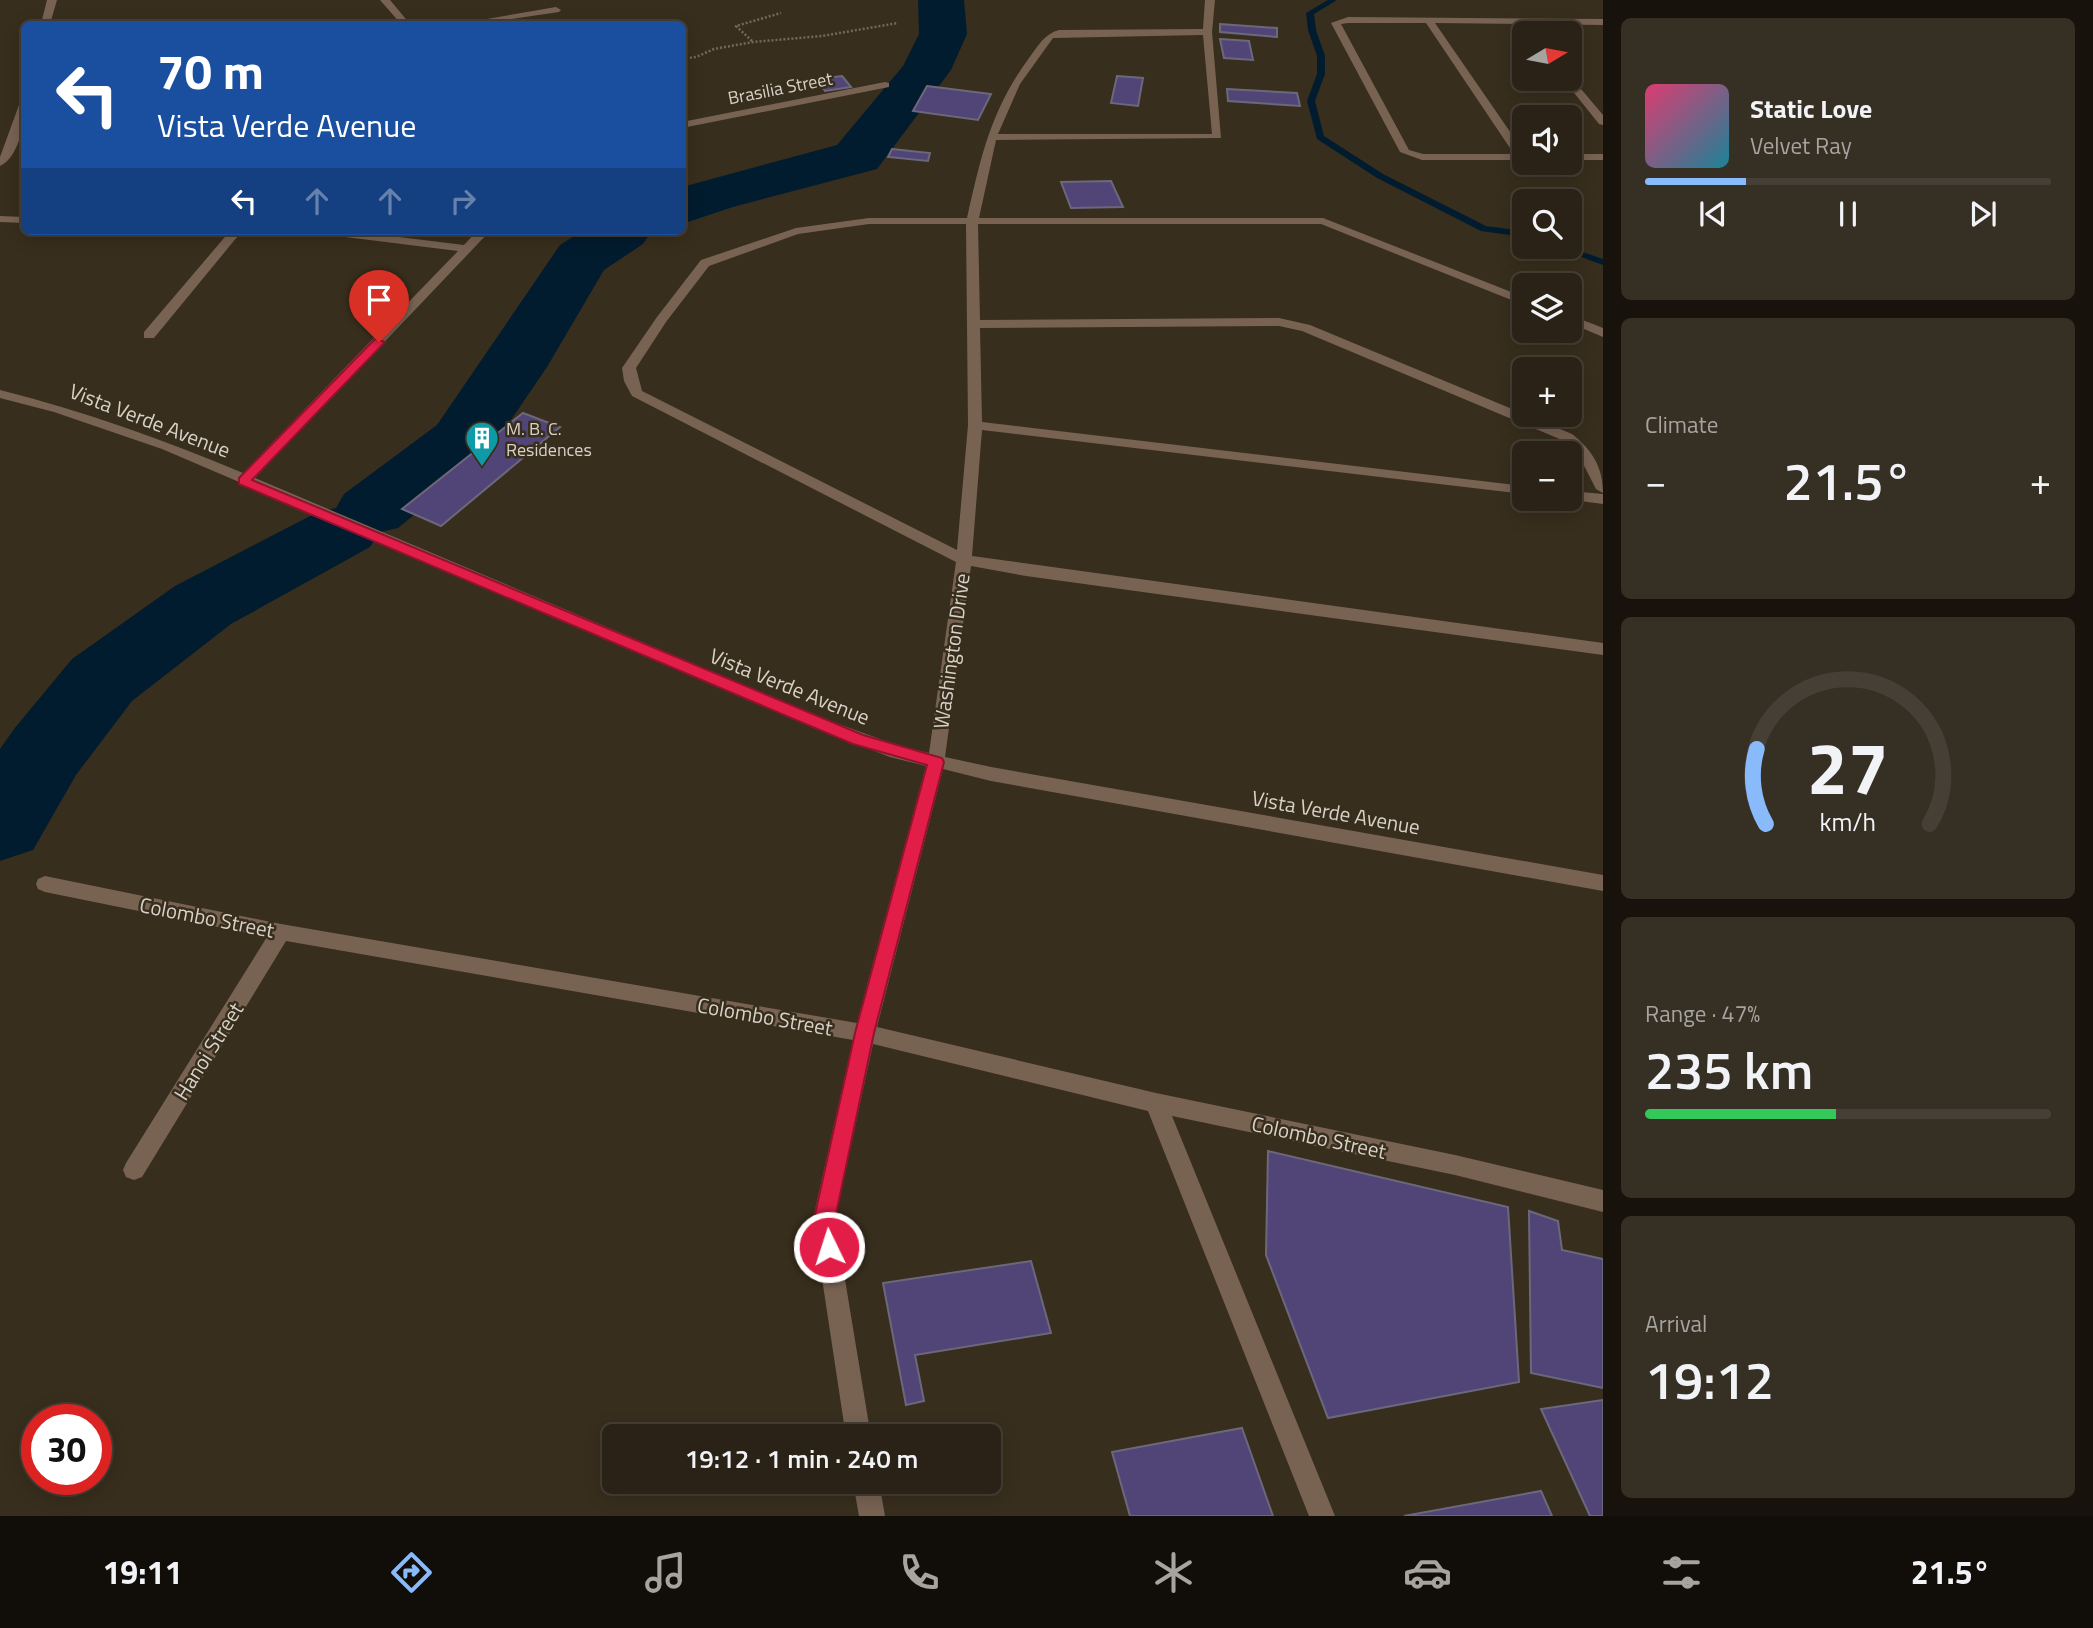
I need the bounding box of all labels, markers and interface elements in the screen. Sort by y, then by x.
north arrow [1512,21,1582,91]
map controls [1512,21,1582,511]
text: 70 m [157,33,264,108]
icon: left [42,49,133,140]
street label: Brasilia Street [725,64,835,111]
text: Static Love [1750,89,1872,128]
text: Vista Verde Avenue [157,101,416,149]
button: sound [1512,105,1582,175]
text: Velvet Ray [1750,128,1852,163]
icon: left [225,182,263,220]
icon: ahead [298,182,336,220]
icon: ahead [371,182,409,220]
icon: right [444,182,482,220]
button: search [1512,189,1582,259]
icon: previous [1694,195,1732,233]
icon: pause [1829,195,1867,233]
icon: next [1964,195,2002,233]
pin [349,270,409,342]
button: layers [1512,273,1582,343]
icon: arrive [360,281,398,319]
button: + [1512,357,1582,427]
street label: Vista Verde Avenue [65,375,235,465]
text: Climate [1645,407,1718,442]
place label: M. B. C. Residences [506,415,592,463]
building icon: M. B. C. Residences [463,419,501,468]
button: − [1512,441,1582,511]
text: 21.5° [1784,441,1912,520]
text: − [1645,452,1666,510]
text: + [2030,452,2051,510]
street label: Washington Drive [924,571,978,731]
street label: Vista Verde Avenue [705,639,875,733]
text: 27 [1807,712,1889,822]
street label: Vista Verde Avenue [1249,781,1423,843]
text: km/h [1820,803,1876,841]
street label: Colombo Street [137,888,278,946]
street label: Colombo Street [695,988,836,1044]
street label: Hanoi Street [165,995,251,1106]
text: Range · 47% [1645,996,1760,1031]
text: 235 km [1645,1030,1813,1109]
street label: Colombo Street [1249,1107,1390,1167]
position arrow [792,1210,866,1284]
text: Arrival [1645,1306,1707,1341]
text: 19:12 [1645,1340,1774,1419]
speed limit sign: 30 [21,1404,112,1495]
text: 19:12 · 1 min · 240 m [685,1439,918,1478]
text: 19:11 [102,1548,182,1596]
icon: directions [387,1548,436,1597]
icon: music [641,1548,690,1597]
icon: phone [895,1548,944,1597]
icon: climate [1149,1548,1198,1597]
icon: car [1403,1548,1452,1597]
icon: filters [1657,1548,1706,1597]
text: 21.5° [1911,1548,1991,1596]

